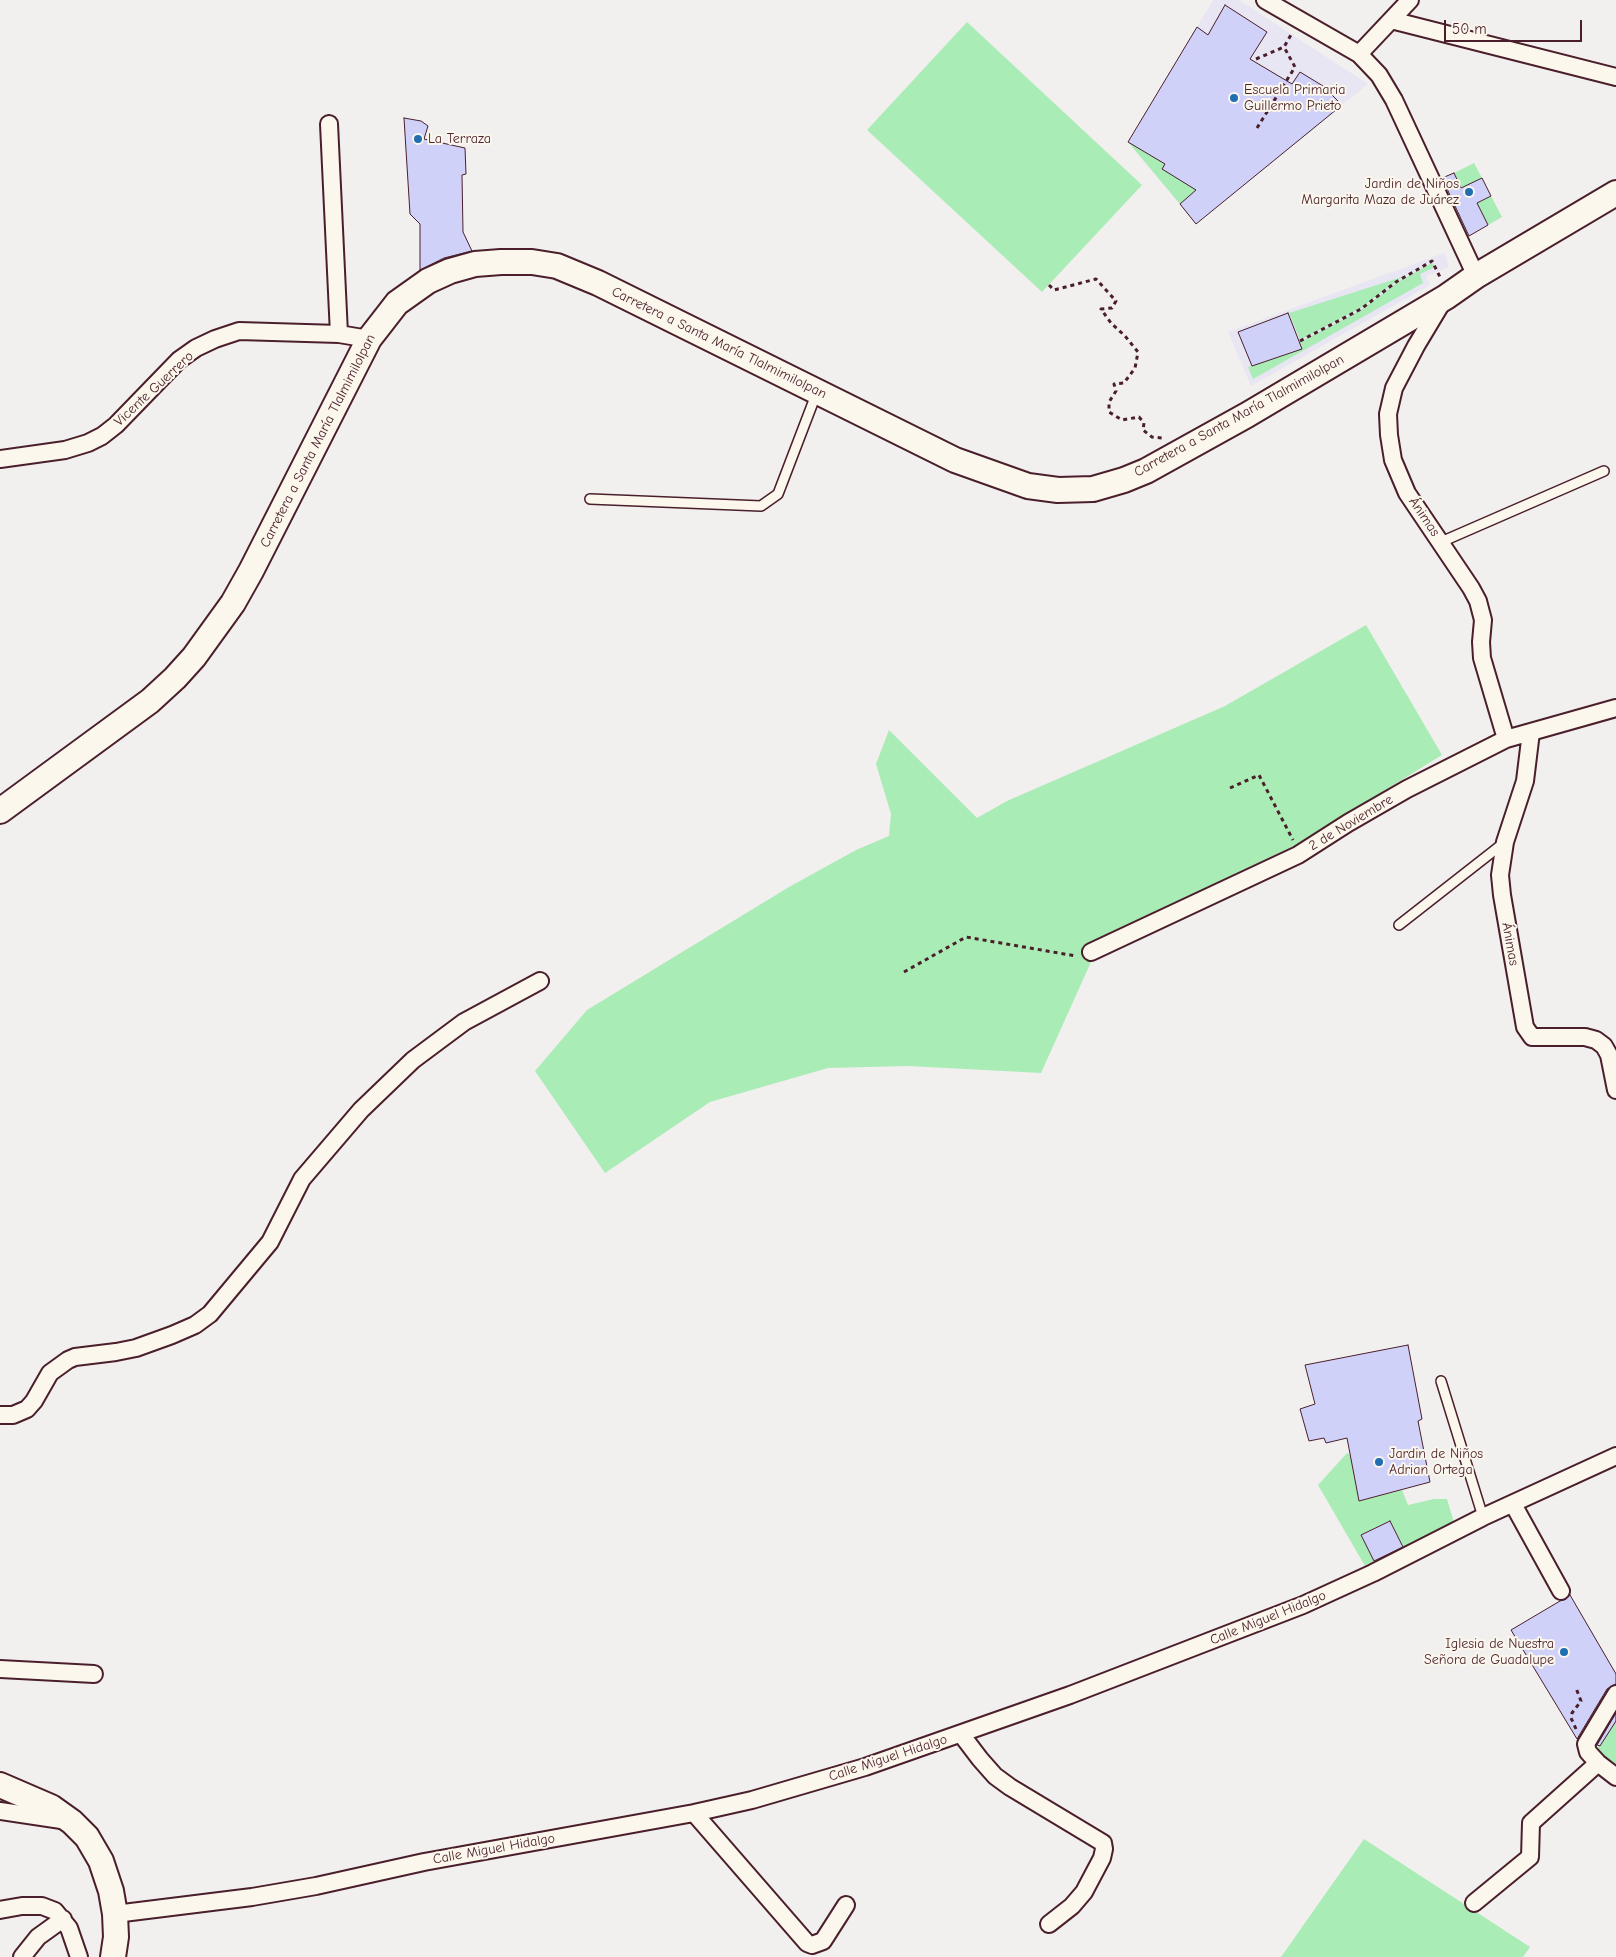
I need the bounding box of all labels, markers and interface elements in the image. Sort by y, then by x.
scale bar [1446,10,1584,42]
text: 50 m [1452,20,1487,38]
place label: Escuela Primaria Guillermo Prieto [1244,82,1345,114]
marker: Escuela Primaria Guillermo Prieto [1228,92,1240,104]
place label: La Terraza [428,131,491,147]
marker: La Terraza [412,133,424,145]
place label: Jardin de Niños Margarita Maza de Juárez [1301,176,1459,208]
marker: Jardin de Niños Margarita Maza de Juárez [1463,186,1475,198]
street label: Carretera a Santa María Tlalmimilolpan [609,283,829,403]
street label: Carretera a Santa María Tlalmimilolpan [257,331,379,551]
street label: Vicente Guerrero [111,348,197,430]
street label: Carretera a Santa María Tlalmimilolpan [1131,351,1347,481]
street label: Ánimas [1405,494,1443,540]
street label: 2 de Noviembre [1306,791,1396,855]
street label: Ánimas [1498,921,1522,967]
place label: Jardin de Niños Adrian Ortega [1389,1446,1483,1478]
marker: Jardin de Niños Adrian Ortega [1373,1456,1385,1468]
street label: Calle Miguel Hidalgo [1207,1587,1329,1649]
place label: Iglesia de Nuestra Señora de Guadalupe [1424,1636,1554,1668]
marker: Iglesia de Nuestra Señora de Guadalupe [1558,1646,1570,1658]
street label: Calle Miguel Hidalgo [827,1731,949,1785]
street label: Calle Miguel Hidalgo [432,1830,556,1868]

